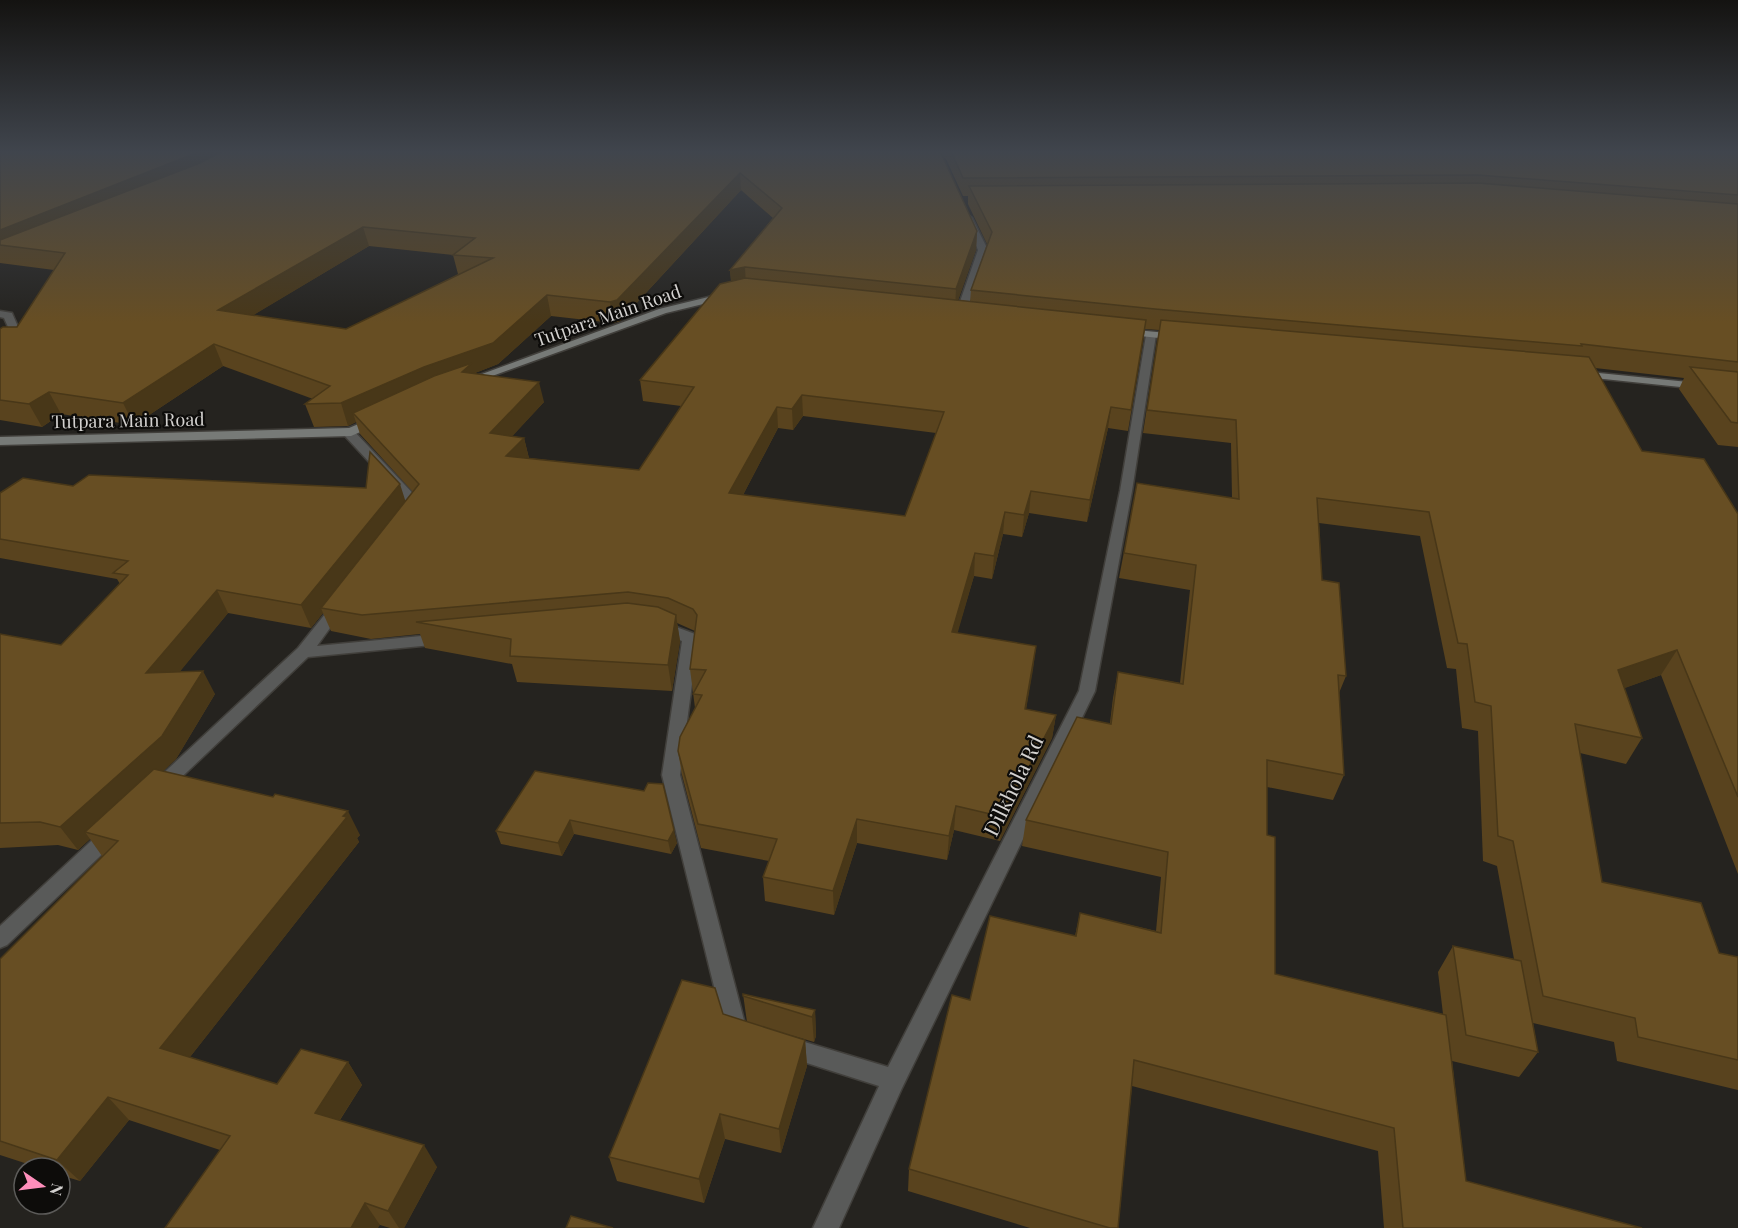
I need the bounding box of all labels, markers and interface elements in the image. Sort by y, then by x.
street label: Tutpara Main Road [531,279,685,351]
street label: Tutpara Main Road [51,407,205,433]
street label: Dilkhola Rd [976,730,1049,840]
north arrow [12,1156,72,1216]
text: N [45,1182,69,1198]

